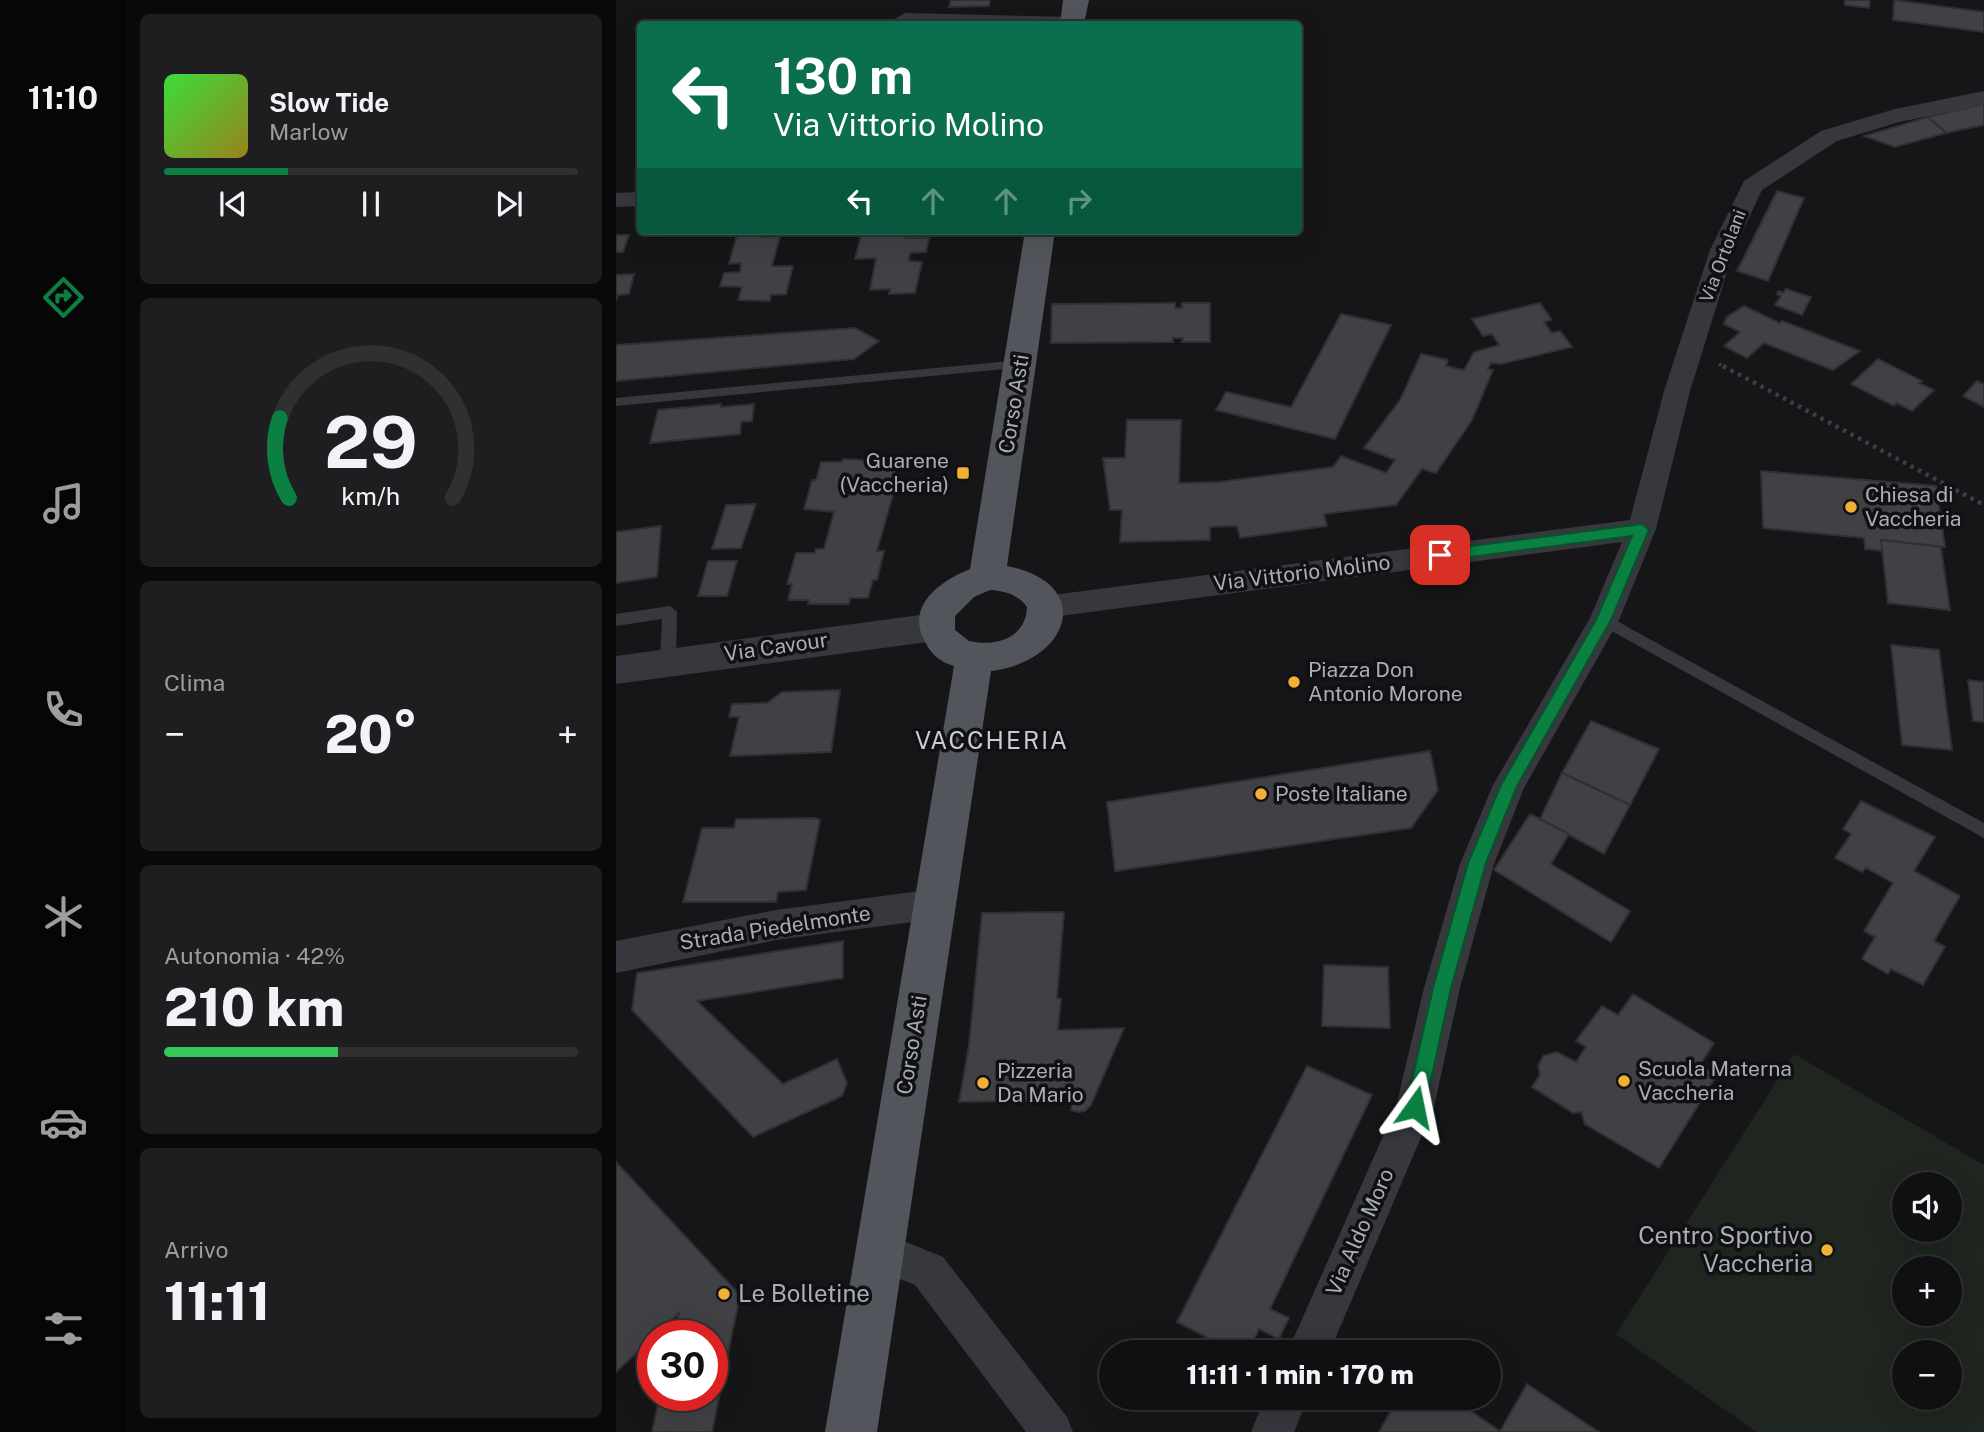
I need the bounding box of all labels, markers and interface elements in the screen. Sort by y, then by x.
text: 130 m [773,47,913,105]
icon: left [658,49,749,140]
text: 11:10 [28,79,98,116]
text: Slow Tide [269,87,389,118]
text: Via Vittorio Molino [773,106,1044,143]
text: Marlow [269,118,348,145]
icon: left [841,182,879,220]
icon: ahead [914,182,952,220]
icon: ahead [987,182,1025,220]
icon: right [1060,182,1098,220]
icon: previous [214,185,252,223]
icon: pause [352,185,390,223]
icon: next [490,185,528,223]
street label: Via Ortolani [1695,206,1750,305]
icon: directions [39,273,88,322]
street label: Corso Asti [993,352,1034,455]
text: 29 [324,400,418,485]
place label: Guarene (Vaccheria) [840,448,949,497]
marker: Guarene (Vaccheria) [955,465,971,481]
icon: music [39,479,88,528]
text: km/h [342,481,400,511]
place label: Chiesa di Vaccheria [1865,482,1961,531]
marker: Chiesa di Vaccheria [1843,499,1859,515]
pin [1410,525,1470,585]
icon: arrive [1421,536,1459,574]
street label: Via Vittorio Molino [1212,549,1392,596]
street label: Via Cavour [723,627,829,666]
place label: Piazza Don Antonio Morone [1308,657,1463,706]
text: Clima [164,669,225,696]
marker: Piazza Don Antonio Morone [1286,674,1302,690]
icon: phone [39,685,88,734]
text: 20° [324,704,418,765]
text: − [164,712,185,757]
text: + [557,712,578,757]
district label: VACCHERIA [915,726,1069,754]
place label: Poste Italiane [1275,781,1408,806]
marker: Poste Italiane [1253,786,1269,802]
icon: climate [39,892,88,941]
street label: Strada Piedelmonte [678,900,872,955]
text: Autonomia · 42% [164,942,345,969]
text: 210 km [164,977,344,1038]
street label: Corso Asti [891,993,932,1096]
place label: Scuola Materna Vaccheria [1638,1056,1792,1105]
place label: Pizzeria Da Mario [997,1058,1084,1107]
position arrow [1378,1070,1452,1144]
marker: Scuola Materna Vaccheria [1616,1073,1632,1089]
marker: Pizzeria Da Mario [975,1075,991,1091]
icon: car [39,1098,88,1147]
street label: Via Aldo Moro [1320,1164,1399,1299]
map controls [1892,1172,1962,1410]
button: sound [1892,1172,1962,1242]
place label: Centro Sportivo Vaccheria [1638,1221,1813,1277]
text: Arrivo [164,1236,228,1263]
marker: Centro Sportivo Vaccheria [1819,1242,1835,1258]
button: + [1892,1256,1962,1326]
text: 11:11 [164,1271,270,1332]
place label: Le Bolletine [738,1279,870,1307]
marker: Le Bolletine [716,1286,732,1302]
icon: filters [39,1304,88,1353]
speed limit sign: 30 [637,1320,728,1411]
button: − [1892,1340,1962,1410]
text: 11:11 · 1 min · 170 m [1186,1359,1414,1390]

